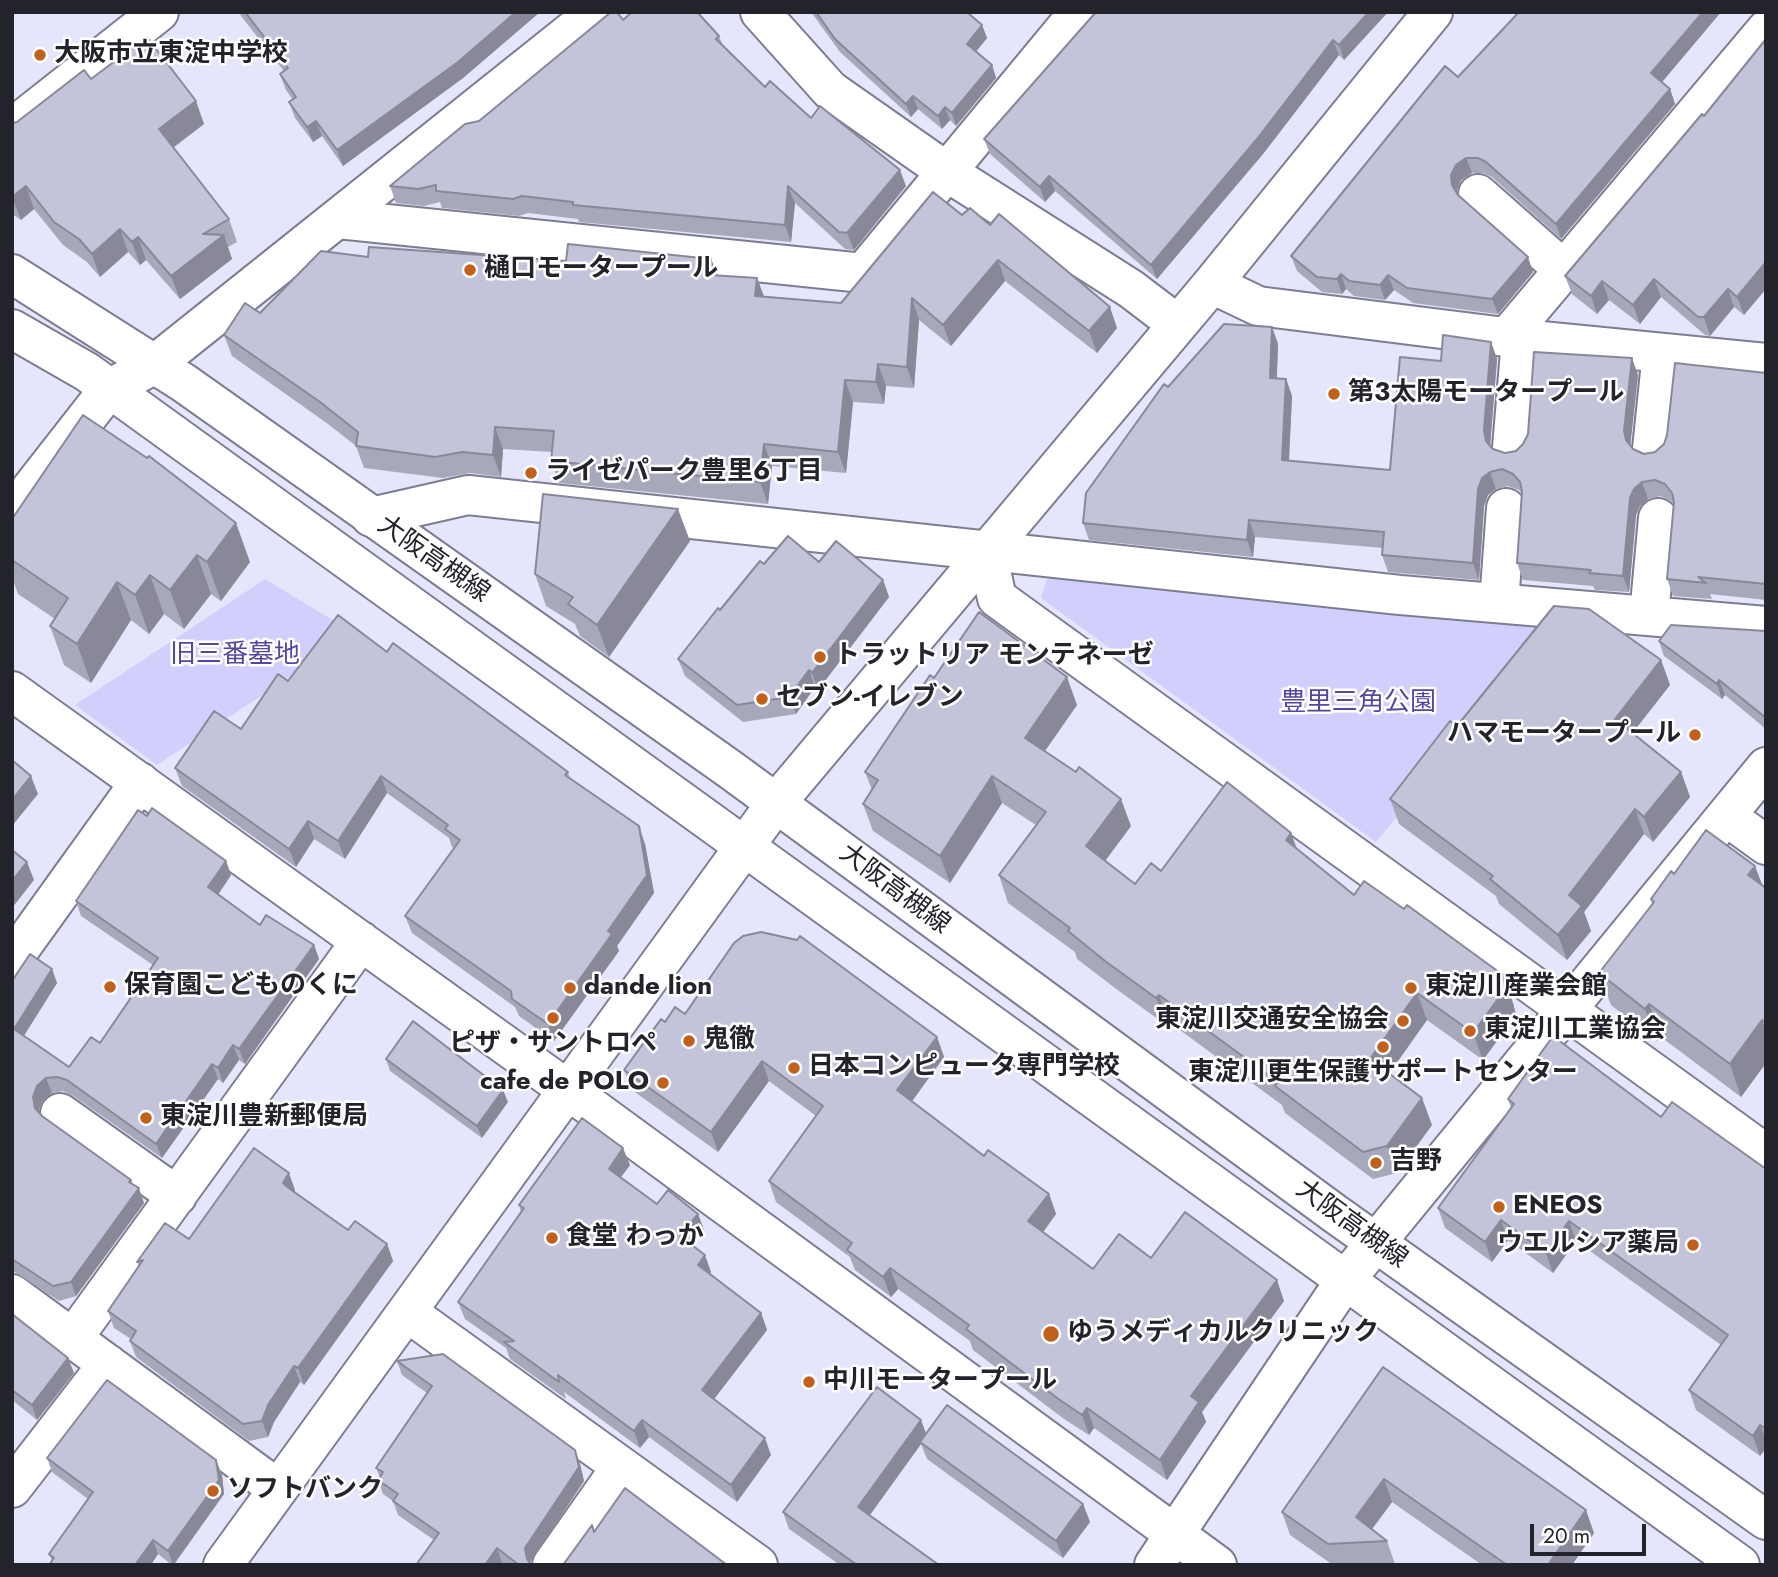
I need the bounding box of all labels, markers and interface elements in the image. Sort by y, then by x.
place label: 大阪市立東淀中学校 [54,39,288,71]
marker: 大阪市立東淀中学校 [32,47,48,63]
place label: 樋口モータープール [484,254,718,286]
marker: 樋口モータープール [462,262,478,278]
place label: 第3太陽モータープール [1348,378,1624,410]
marker: 第3太陽モータープール [1326,386,1342,402]
place label: ライゼパーク豊里6丁目 [545,457,822,489]
marker: ライゼパーク豊里6丁目 [523,465,539,481]
street label: 大阪高槻線 [371,510,495,610]
park label: 旧三番墓地 [170,640,300,672]
place label: トラットリア モンテネーゼ [834,641,1154,673]
marker: トラットリア モンテネーゼ [812,649,828,665]
place label: セブン-イレブン [776,683,964,715]
park label: 豊里三角公園 [1280,688,1436,720]
marker: セブン-イレブン [754,691,770,707]
place label: ハマモータープール [1447,719,1681,751]
marker: ハマモータープール [1687,727,1703,743]
street label: 大阪高槻線 [833,838,955,942]
place label: 保育園こどものくに [124,971,358,1003]
place label: dande lion [584,972,712,1004]
place label: 東淀川産業会館 [1425,972,1607,1004]
marker: 保育園こどものくに [102,979,118,995]
marker: dande lion [562,980,578,996]
marker: 東淀川産業会館 [1403,980,1419,996]
place label: 東淀川交通安全協会 [1155,1005,1389,1037]
marker: ピザ・サントロペ [545,1010,561,1026]
marker: 東淀川交通安全協会 [1395,1013,1411,1029]
place label: 東淀川工業協会 [1484,1015,1666,1047]
marker: 東淀川工業協会 [1462,1023,1478,1039]
place label: 鬼徹 [703,1025,755,1057]
place label: ピザ・サントロペ [449,1029,657,1061]
marker: 鬼徹 [681,1033,697,1049]
marker: 東淀川更生保護サポートセンター [1375,1039,1391,1055]
place label: 日本コンピュータ専門学校 [808,1052,1120,1084]
place label: 東淀川更生保護サポートセンター [1188,1058,1578,1090]
marker: 日本コンピュータ専門学校 [786,1060,802,1076]
place label: cafe de POLO [480,1067,649,1099]
marker: cafe de POLO [655,1075,671,1091]
place label: 東淀川豊新郵便局 [160,1102,368,1134]
marker: 東淀川豊新郵便局 [138,1110,154,1126]
place label: 吉野 [1390,1147,1442,1179]
marker: 吉野 [1368,1155,1384,1171]
street label: 大阪高槻線 [1289,1174,1413,1276]
place label: ENEOS [1513,1191,1603,1223]
marker: ENEOS [1491,1199,1507,1215]
place label: 食堂 わっか [566,1222,704,1254]
place label: ウエルシア薬局 [1497,1229,1679,1261]
marker: 食堂 わっか [544,1230,560,1246]
marker: ウエルシア薬局 [1685,1237,1701,1253]
place label: ゆうメディカルクリニック [1067,1318,1379,1350]
marker: ゆうメディカルクリニック [1041,1324,1061,1344]
place label: 中川モータープール [823,1366,1057,1398]
marker: 中川モータープール [801,1374,817,1390]
place label: ソフトバンク [227,1475,383,1507]
marker: ソフトバンク [205,1483,221,1499]
scale bar [1533,1510,1648,1554]
text: 20 m [1543,1521,1590,1551]

